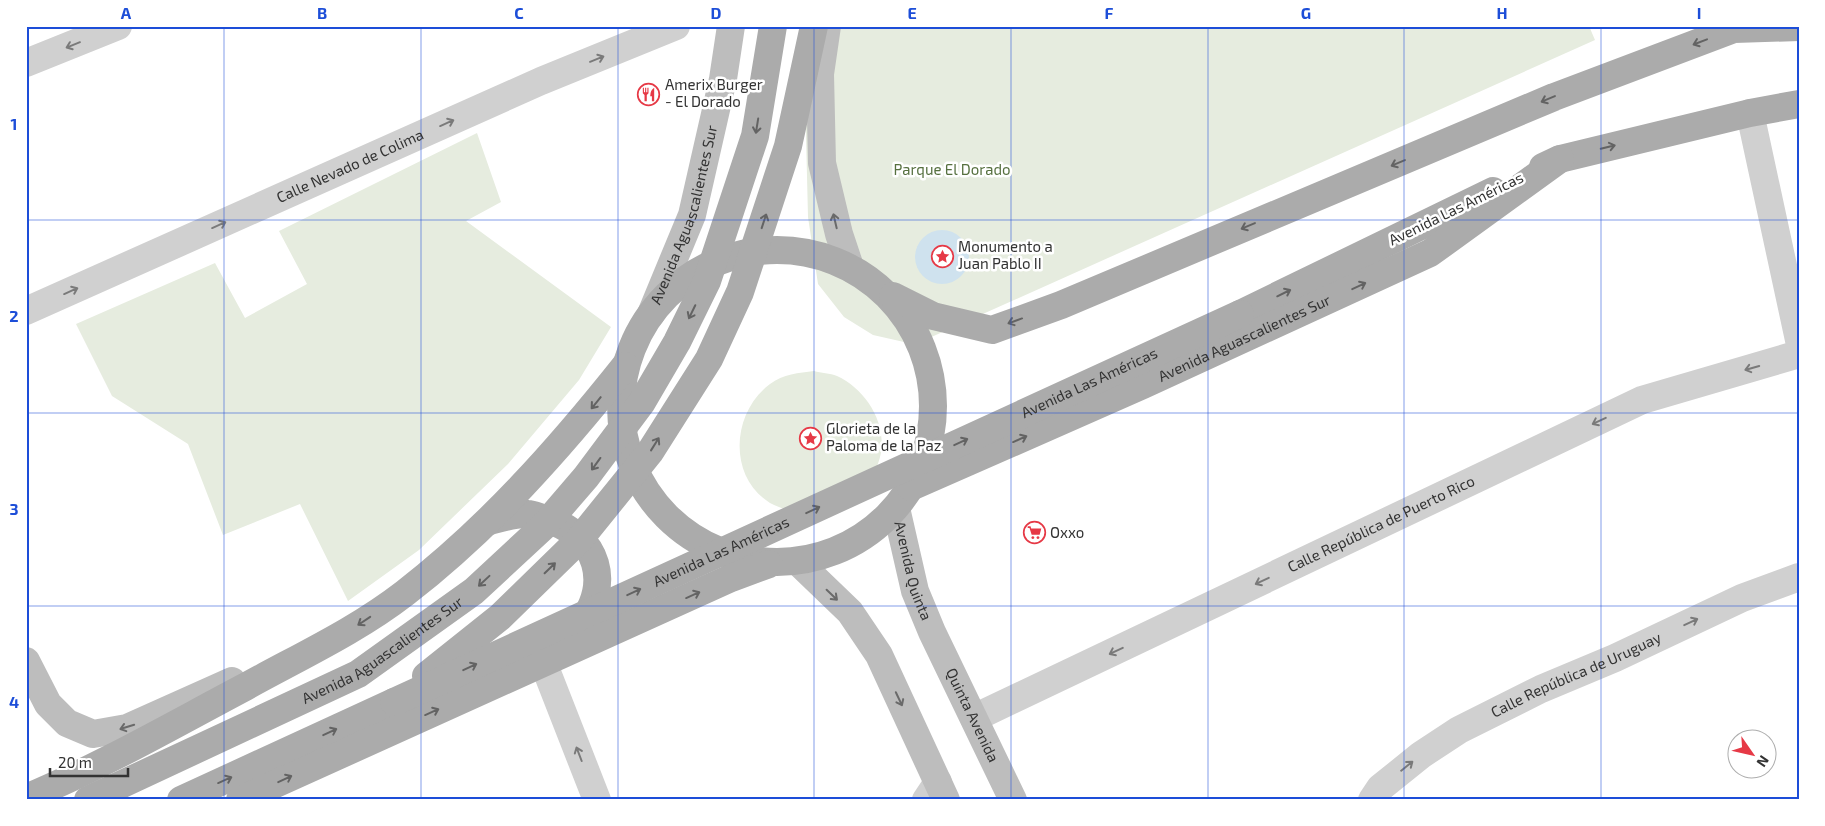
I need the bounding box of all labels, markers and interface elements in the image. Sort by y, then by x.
text: A [121,3,132,22]
text: B [317,3,327,22]
text: C [514,3,524,22]
text: D [711,3,722,22]
text: E [907,3,917,22]
text: F [1105,3,1114,22]
text: G [1301,3,1311,22]
text: H [1496,3,1508,22]
text: I [1697,3,1701,22]
one-way arrow [1693,38,1708,47]
one-way arrow [65,41,80,50]
one-way arrow [589,53,604,63]
place label: Amerix Burger - El Dorado [665,75,763,110]
restaurant icon: Amerix Burger - El Dorado [637,82,661,106]
one-way arrow [1541,95,1556,105]
text: 1 [11,114,17,133]
one-way arrow [439,118,454,128]
one-way arrow [751,118,761,134]
street label: Avenida Aguascalientes Sur [646,123,720,307]
street label: Calle Nevado de Colima [273,125,426,206]
one-way arrow [1599,142,1615,151]
one-way arrow [1391,158,1406,168]
park label: Parque El Dorado [893,160,1011,178]
street label: Avenida Las Américas [1385,168,1526,249]
one-way arrow [759,213,769,229]
one-way arrow [830,213,839,229]
one-way arrow [211,220,226,229]
one-way arrow [1241,222,1256,231]
place label: Monumento a Juan Pablo II [958,237,1053,272]
place icon: Monumento a Juan Pablo II [930,244,954,268]
one-way arrow [1351,280,1366,290]
one-way arrow [63,286,78,296]
one-way arrow [1276,287,1291,297]
street label: Avenida Aguascalientes Sur [1155,290,1333,385]
one-way arrow [687,304,696,319]
text: 2 [9,306,19,325]
one-way arrow [1008,317,1024,326]
street label: Avenida Las Américas [1018,343,1160,421]
one-way arrow [1744,363,1760,373]
one-way arrow [590,396,601,409]
one-way arrow [1592,417,1607,426]
place label: Glorieta de la Paloma de la Paz [826,419,941,454]
place icon: Glorieta de la Paloma de la Paz [798,426,822,450]
one-way arrow [1012,434,1027,444]
one-way arrow [953,437,968,446]
one-way arrow [650,438,660,452]
one-way arrow [591,457,601,471]
street label: Calle República de Puerto Rico [1284,471,1477,575]
text: 3 [9,499,19,518]
one-way arrow [805,505,820,514]
street label: Avenida Las Américas [650,512,792,590]
street label: Avenida Quinta [891,519,936,623]
supermarket icon: Oxxo [1022,521,1046,545]
place label: Oxxo [1050,523,1084,541]
one-way arrow [544,562,556,574]
one-way arrow [478,575,491,587]
one-way arrow [1255,576,1270,586]
one-way arrow [626,587,641,597]
one-way arrow [826,588,838,600]
one-way arrow [685,590,700,600]
street label: Avenida Aguascalientes Sur [299,592,466,707]
one-way arrow [357,616,371,626]
one-way arrow [1684,616,1699,626]
street label: Calle República de Uruguay [1488,628,1664,721]
one-way arrow [1109,646,1124,656]
one-way arrow [462,662,477,672]
street label: Quinta Avenida [942,665,1003,765]
text: 4 [9,692,19,711]
one-way arrow [895,692,905,707]
one-way arrow [424,706,439,716]
one-way arrow [119,723,135,733]
one-way arrow [322,727,337,736]
north arrow [1728,728,1778,778]
scale bar [50,746,128,778]
one-way arrow [574,747,583,762]
text: 20 m [58,753,92,771]
text: N [1753,753,1773,770]
one-way arrow [1400,761,1413,772]
one-way arrow [277,774,292,783]
one-way arrow [217,775,232,784]

